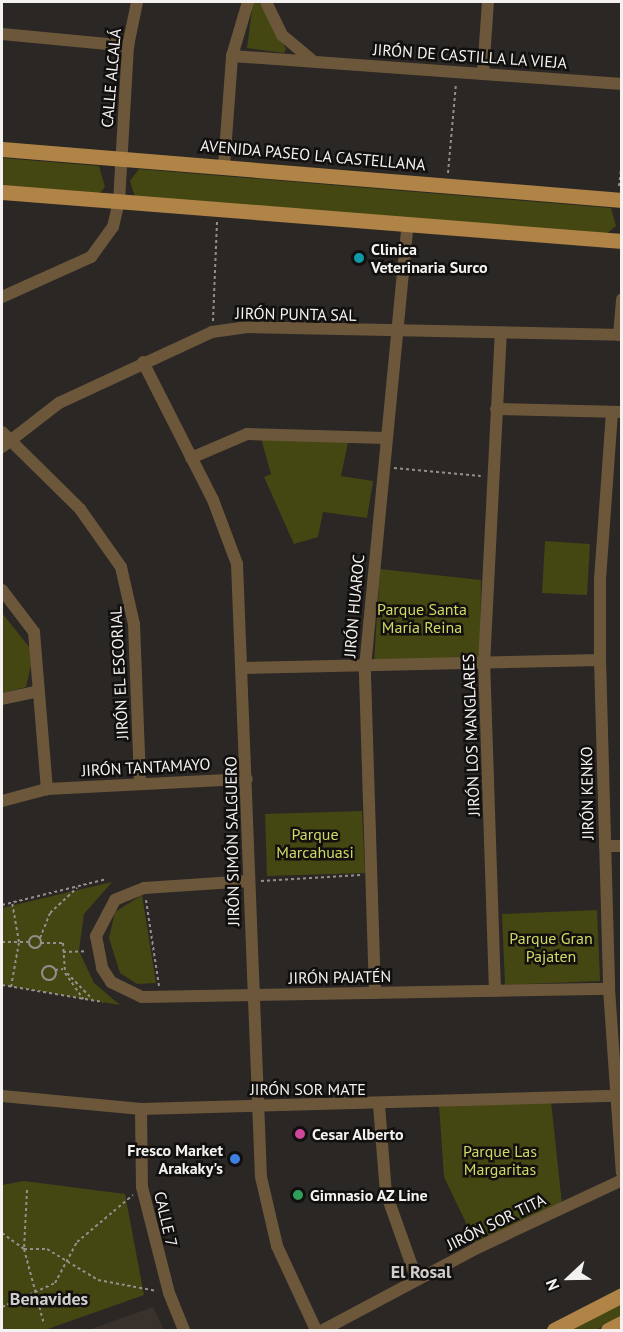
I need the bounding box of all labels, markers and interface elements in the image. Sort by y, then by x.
street label: CALLE ALCALÁ [97,27,125,129]
street label: JIRÓN DE CASTILLA LA VIEJA [372,40,568,72]
street label: AVENIDA PASEO LA CASTELLANA [199,136,427,174]
place label: Clinica Veterinaria Surco [371,239,488,277]
marker: Clinica Veterinaria Surco [352,251,366,265]
street label: JIRÓN PUNTA SAL [235,303,357,325]
street label: JIRÓN HUAROC [340,554,368,658]
park label: Parque Santa María Reina [377,599,467,637]
street label: JIRÓN EL ESCORIAL [106,606,132,740]
street label: JIRÓN LOS MANGLARES [459,654,483,816]
street label: JIRÓN KENKO [577,746,597,840]
street label: JIRÓN TANTAMAYO [81,754,211,780]
street label: JIRÓN SIMÓN SALGUERO [221,756,243,926]
park label: Parque Marcahuasi [276,824,354,862]
park label: Parque Gran Pajaten [509,928,593,966]
street label: JIRÓN PAJATÉN [289,967,391,987]
street label: JIRÓN SOR MATE [250,1079,366,1099]
place label: Cesar Alberto [312,1124,404,1144]
marker: Cesar Alberto [293,1127,307,1141]
place label: Fresco Market Arakaky's [127,1140,223,1178]
park label: Parque Las Margaritas [463,1141,537,1179]
marker: Fresco Market Arakaky's [228,1152,242,1166]
place label: Gimnasio AZ Line [310,1185,429,1205]
marker: Gimnasio AZ Line [291,1188,305,1202]
street label: CALLE 7 [150,1189,182,1249]
street label: JIRÓN SOR TITA [443,1190,549,1254]
north arrow [539,1248,599,1308]
district label: El Rosal [391,1261,451,1283]
text: N [541,1276,564,1293]
district label: Benavides [10,1288,88,1310]

